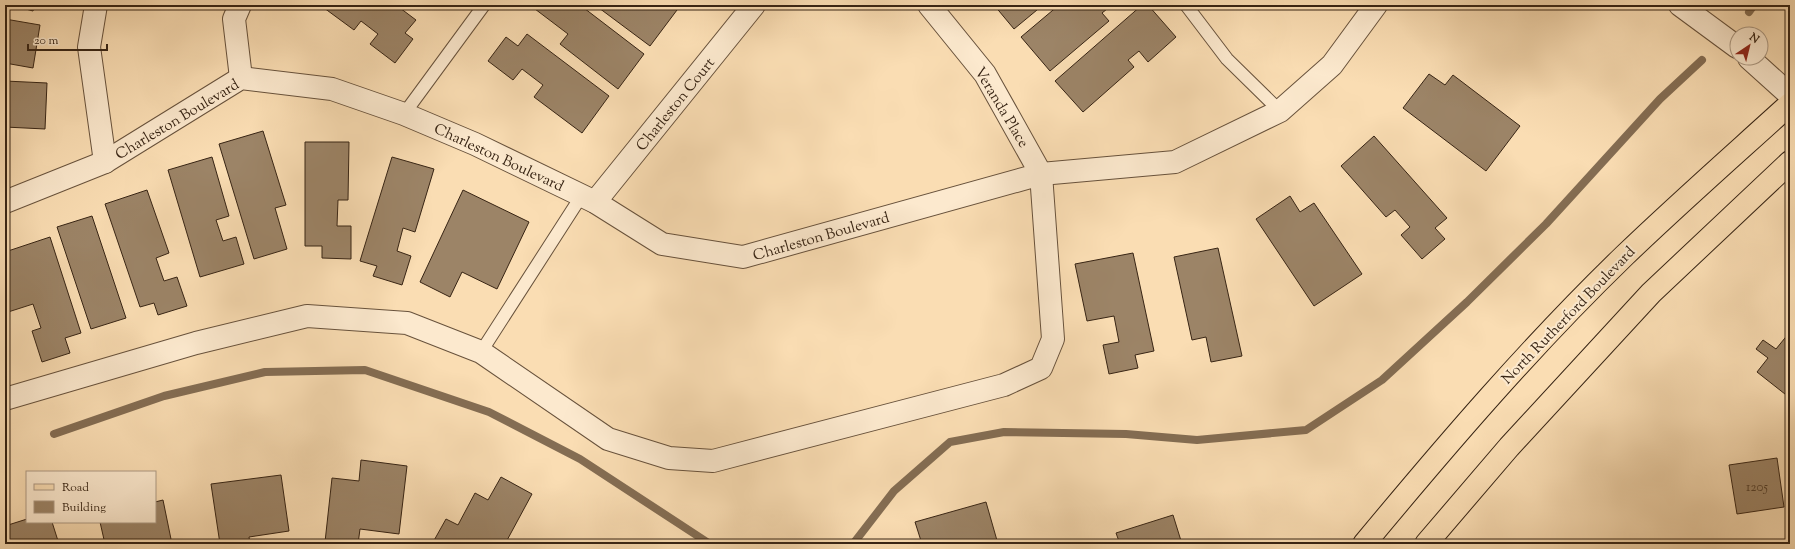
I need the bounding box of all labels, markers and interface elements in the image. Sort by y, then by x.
scale bar [28,26,107,52]
north arrow [1729,26,1769,66]
text: N [1745,29,1763,48]
text: 20 m [34,32,59,50]
street label: Charleston Court [632,54,720,156]
street label: Veranda Place [968,64,1033,152]
street label: Charleston Boulevard [112,75,244,166]
street label: Charleston Boulevard [430,119,567,198]
street label: Charleston Boulevard [751,208,893,267]
street label: North Rutherford Boulevard [1498,242,1641,390]
legend [26,471,156,523]
text: Road [62,479,89,497]
house number: 1205 [1746,479,1768,497]
text: Building [62,499,106,517]

